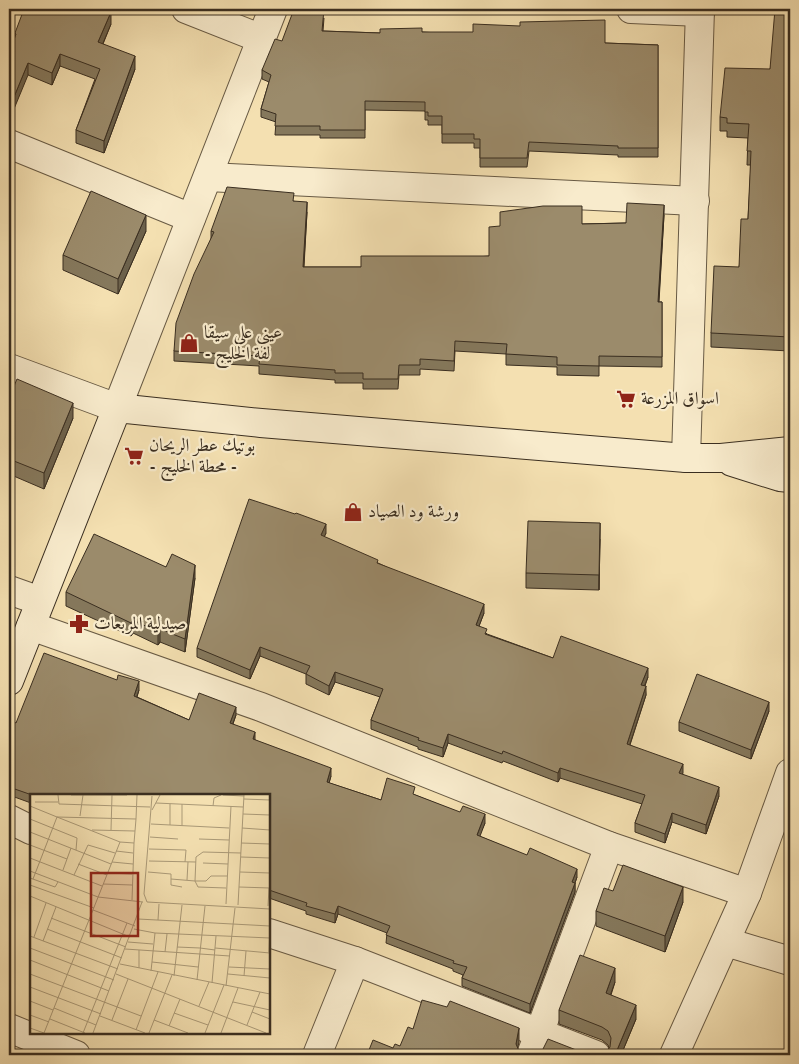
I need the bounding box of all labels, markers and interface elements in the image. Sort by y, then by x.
place label: عيني على سيقا - لفة الخليج [204,322,282,369]
shop icon: عيني على سيقا - لفة الخليج [178,332,200,354]
supermarket icon: اسواق المزرعة [615,388,637,410]
place label: اسواق المزرعة [641,388,719,410]
place label: بوتيك عطر الريحان - محطة الخليج - [149,435,255,482]
supermarket icon: بوتيك عطر الريحان - محطة الخليج - [123,445,145,467]
shop icon: ورشة ود الصياد [342,501,364,523]
place label: ورشة ود الصياد [368,501,459,523]
pharmacy icon: صيدلية المربعات [68,613,90,635]
place label: صيدلية المربعات [94,613,186,635]
inset map [30,794,270,1034]

